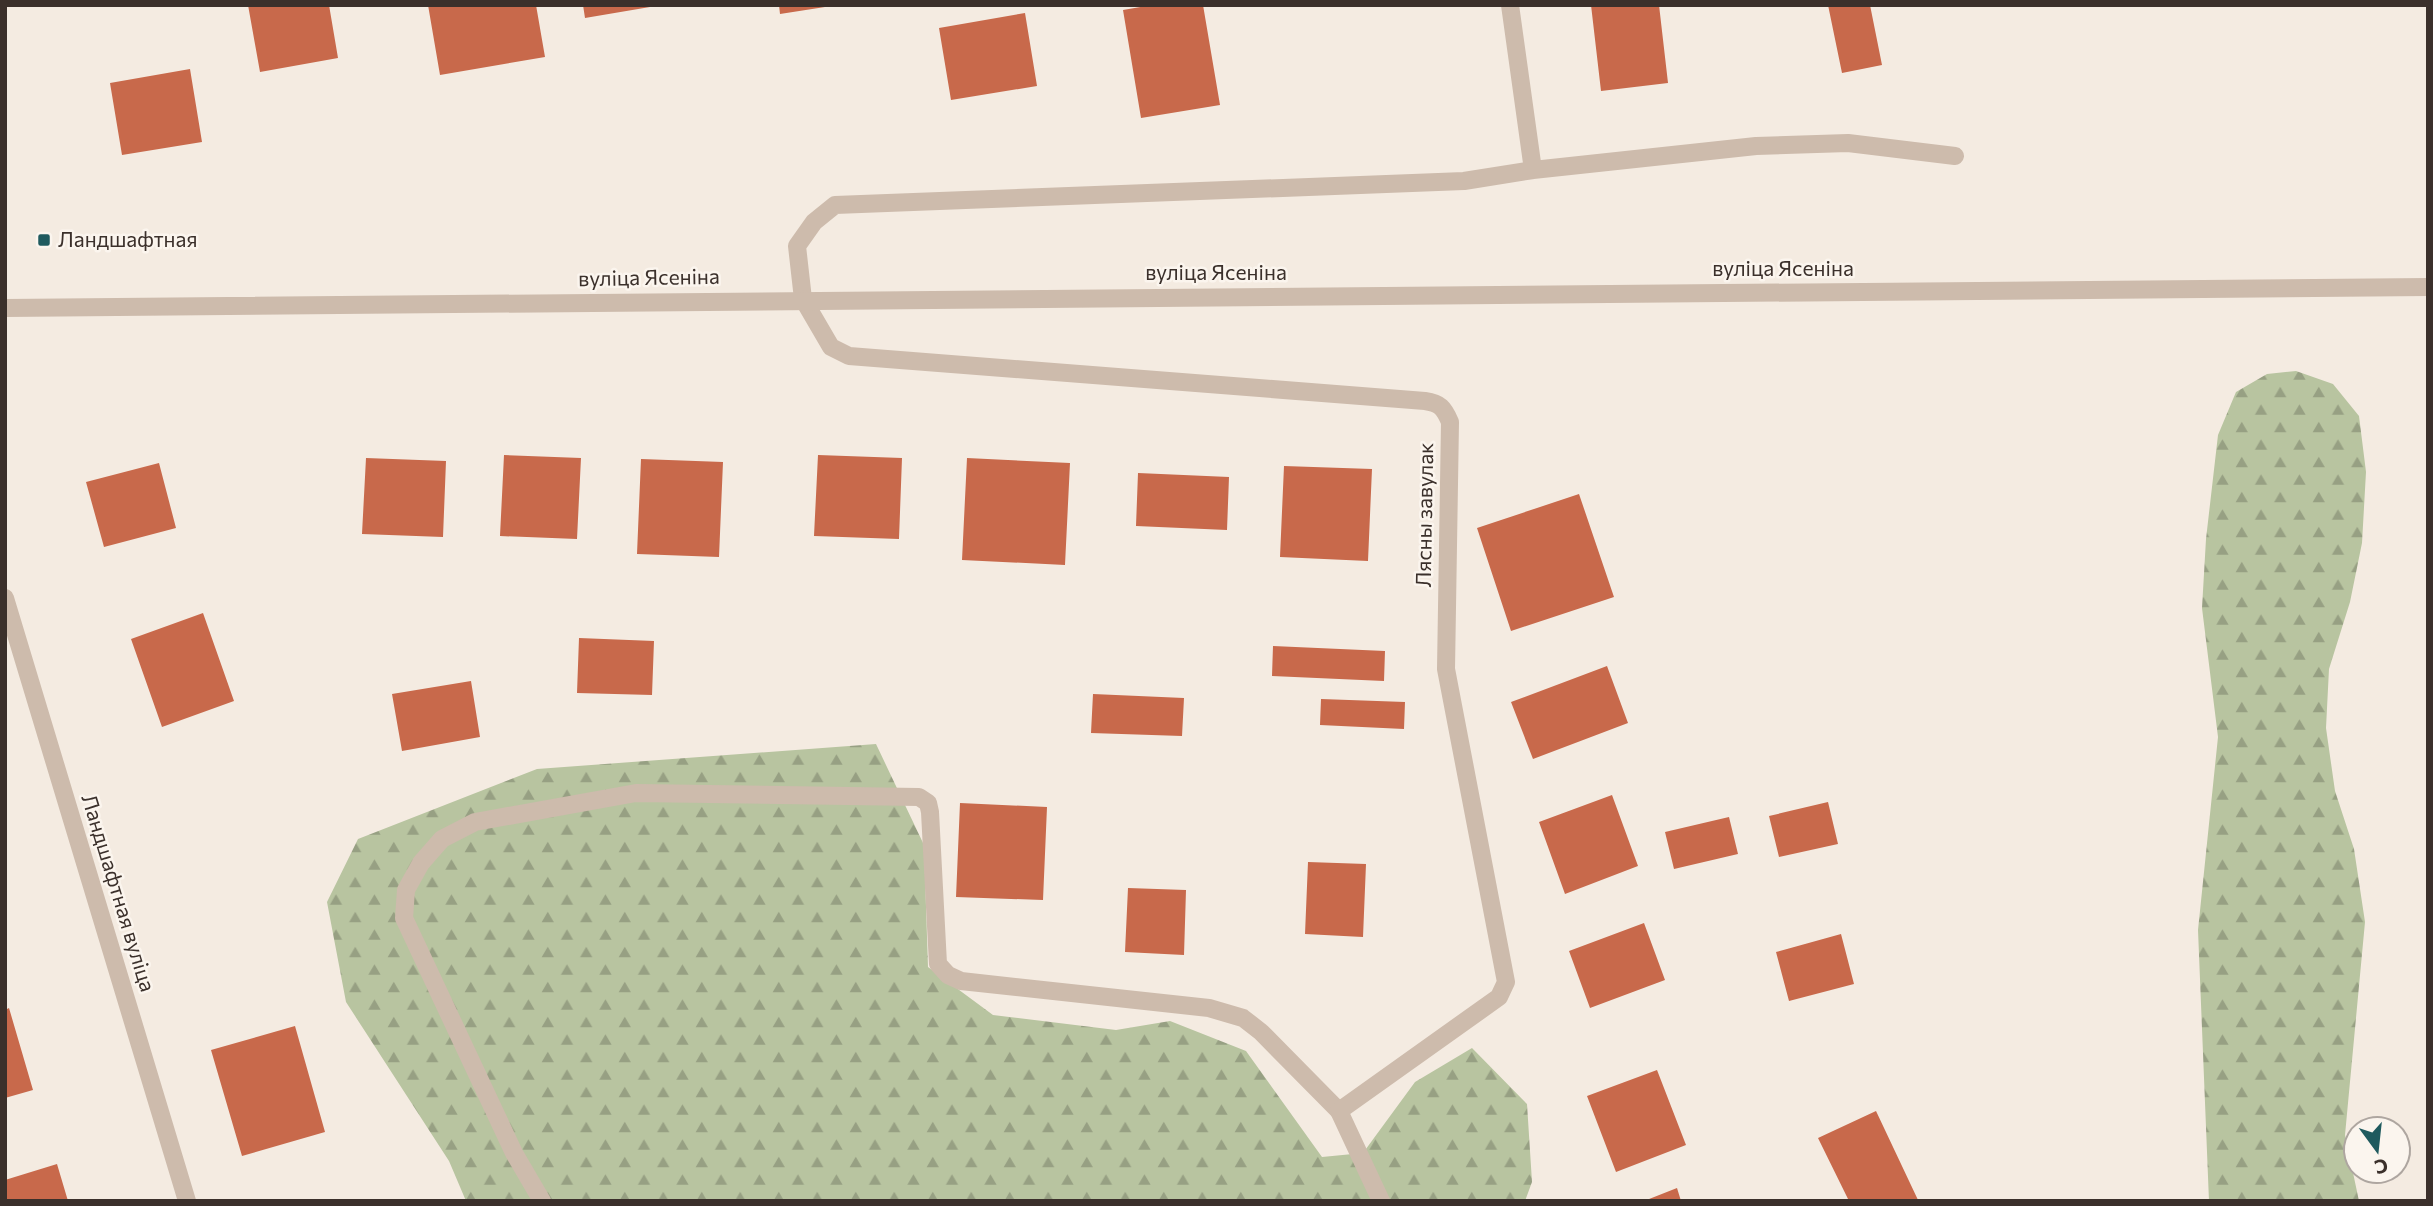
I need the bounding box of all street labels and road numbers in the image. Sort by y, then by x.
street label: вуліца Ясеніна [1712,255,1854,280]
street label: вуліца Ясеніна [1145,259,1287,284]
street label: вуліца Ясеніна [578,263,720,290]
street label: Лясны завулак [1410,442,1437,588]
street label: Ландшафтная вуліца [77,791,161,994]

